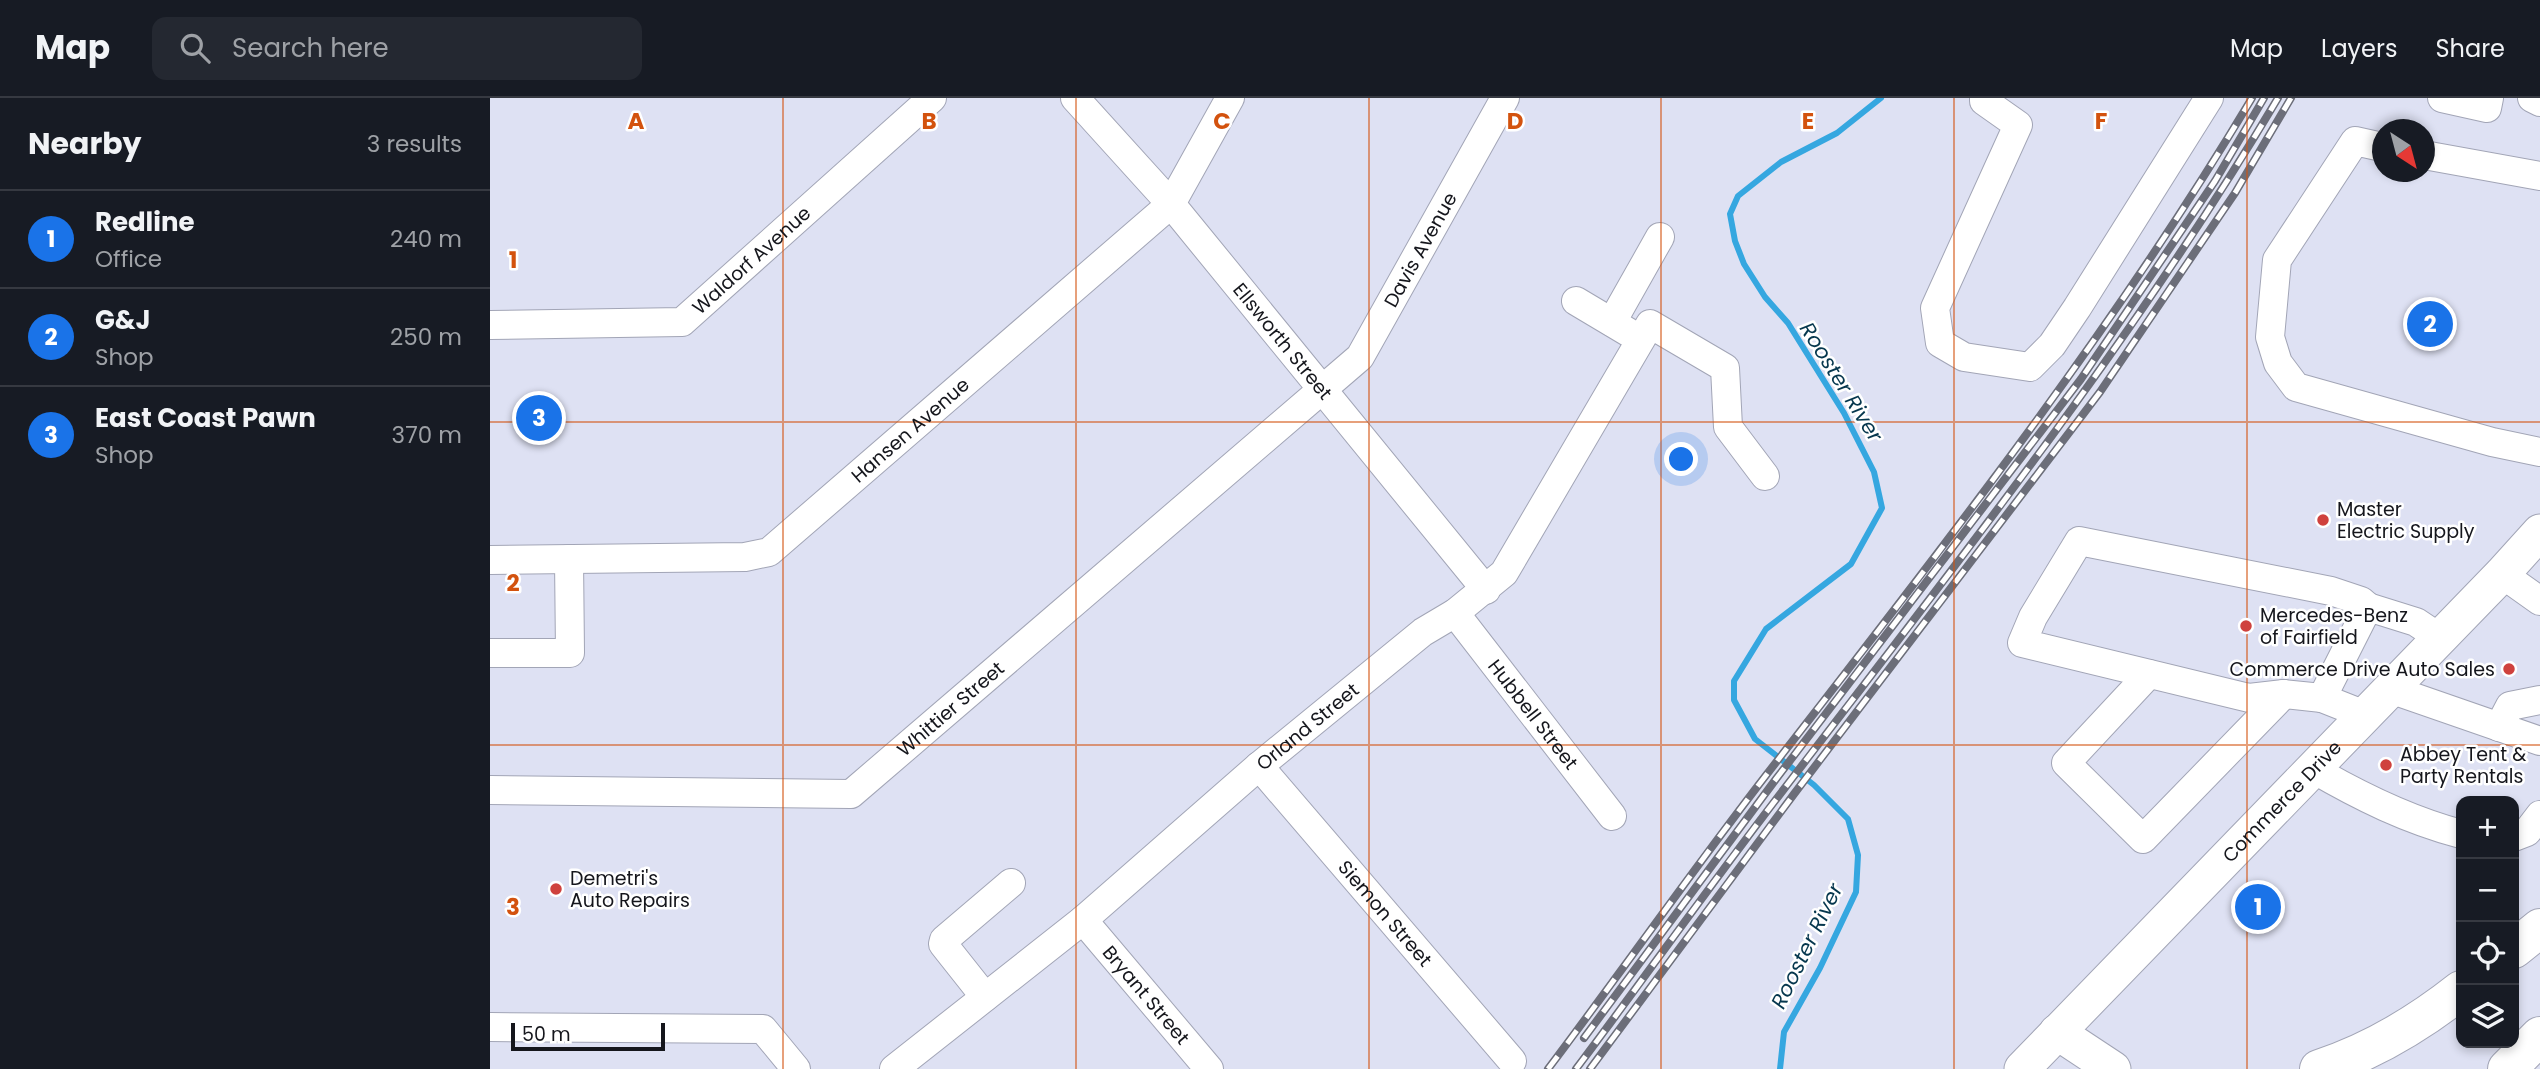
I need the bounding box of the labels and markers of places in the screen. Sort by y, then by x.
pin: 2 [2407,298,2453,350]
pin: 3 [516,392,562,444]
place label: Master Electric Supply [2337,496,2475,545]
marker: Master Electric Supply [2315,512,2331,528]
place label: Mercedes-Benz of Fairfield [2260,602,2408,651]
marker: Mercedes-Benz of Fairfield [2238,618,2254,634]
place label: Commerce Drive Auto Sales [2230,656,2495,683]
marker: Commerce Drive Auto Sales [2501,661,2517,677]
place label: Abbey Tent & Party Rentals [2400,741,2526,790]
marker: Abbey Tent & Party Rentals [2378,757,2394,773]
place label: Demetri's Auto Repairs [570,865,690,914]
marker: Demetri's Auto Repairs [548,881,564,897]
pin: 1 [2235,881,2281,933]

